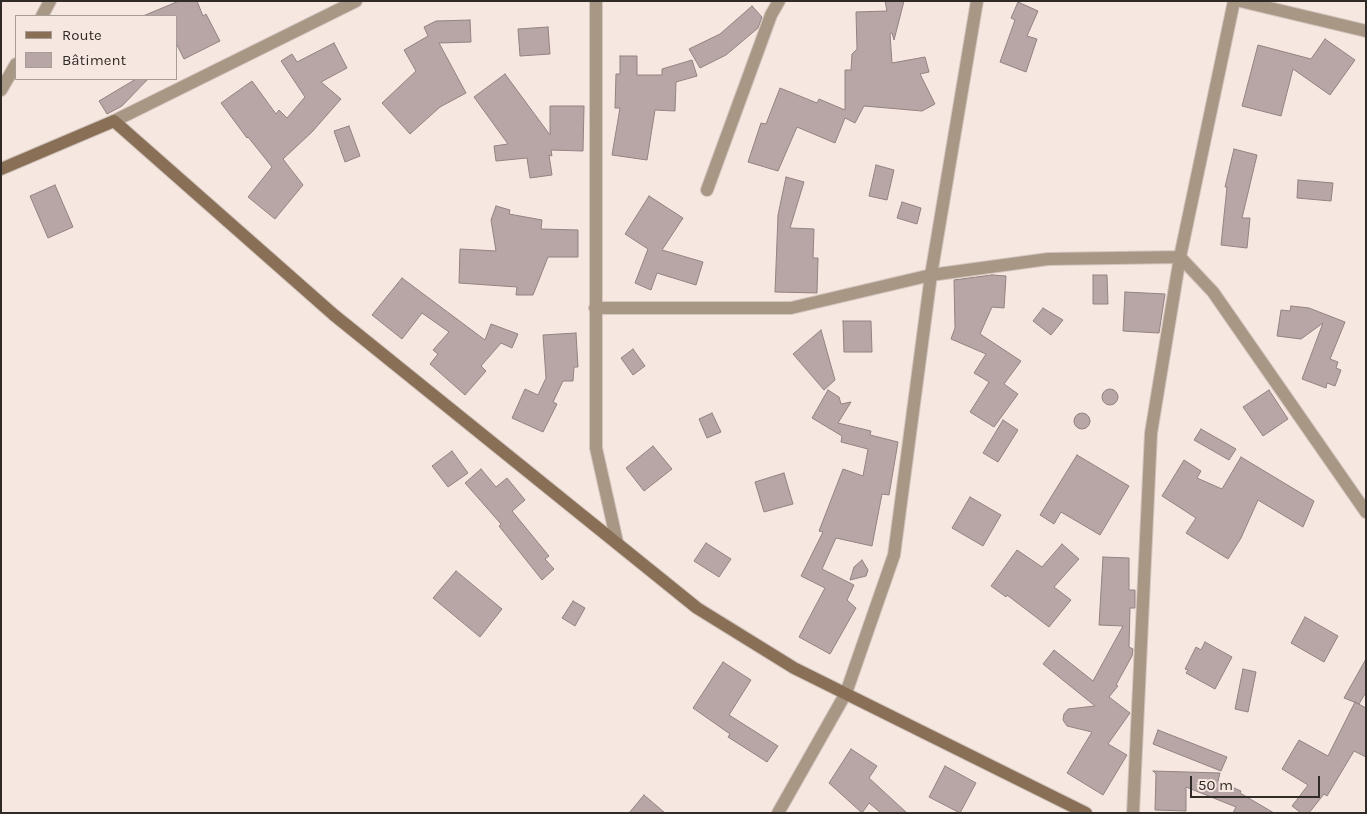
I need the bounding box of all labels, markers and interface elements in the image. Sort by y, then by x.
legend [15,15,178,80]
text: Route [62,26,102,44]
text: Bâtiment [62,51,126,69]
scale bar [1192,766,1322,798]
text: 50 m [1198,776,1233,794]

